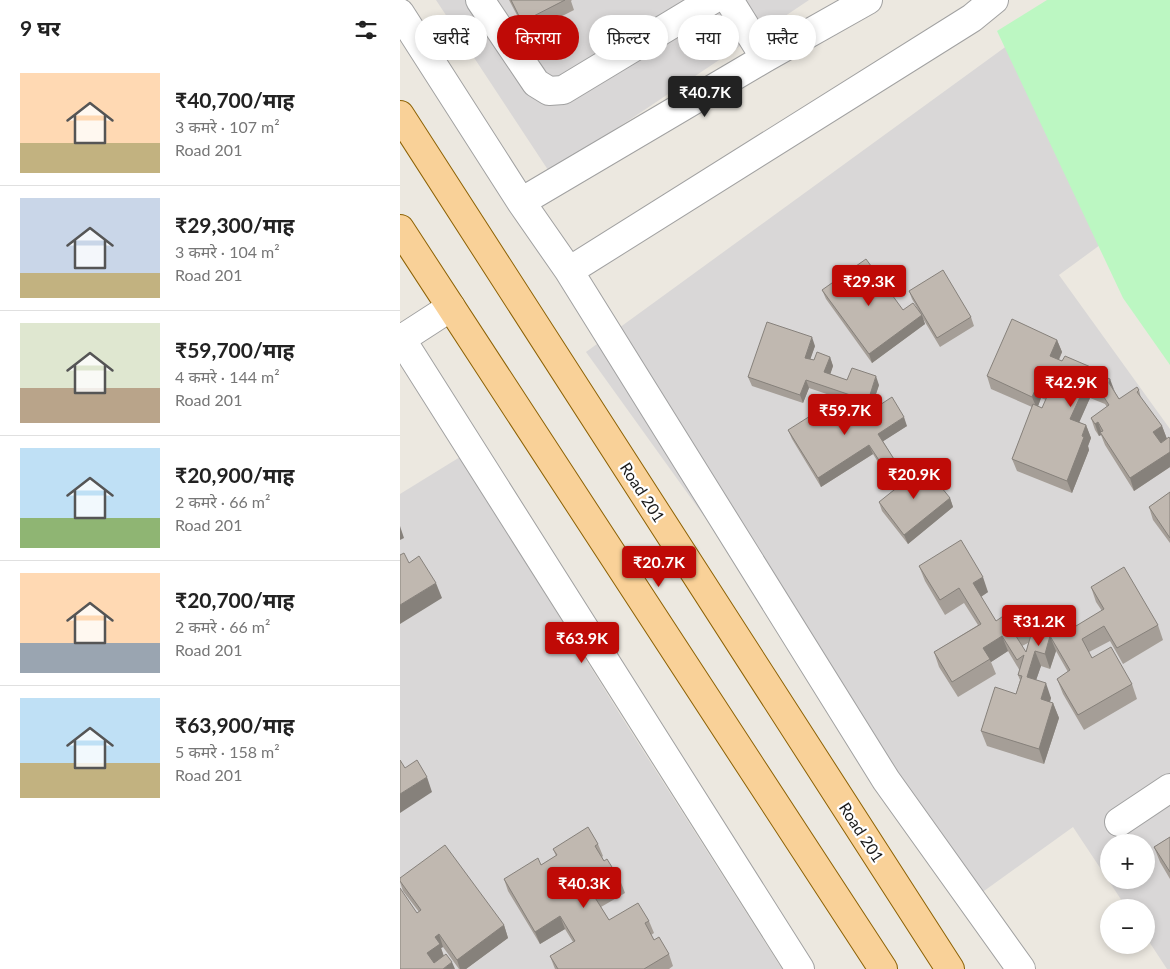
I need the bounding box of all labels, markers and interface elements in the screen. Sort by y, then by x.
text: 9 घर [20,15,60,40]
chip: खरीदें [415,15,487,60]
chip: किराया [497,15,579,60]
chip: फ़िल्टर [589,15,668,60]
chip: नया [678,15,739,60]
chip: फ़्लैट [749,15,816,60]
icon: filters [352,16,380,44]
pin: ₹40.7K [664,76,746,118]
text: ₹40.7K [679,82,731,101]
text: ₹40,700/माह [175,87,295,112]
icon: home [60,93,120,153]
text: 3 कमरे · 107 m² [175,117,280,136]
text: Road 201 [175,140,242,159]
text: ₹29,300/माह [175,212,295,237]
icon: home [60,218,120,278]
text: 3 कमरे · 104 m² [175,242,280,261]
pin: ₹29.3K [828,264,910,307]
text: Road 201 [175,265,242,284]
text: ₹29.3K [843,271,895,290]
text: ₹59,700/माह [175,337,295,362]
icon: home [60,343,120,403]
pin: ₹42.9K [1030,366,1112,408]
text: 4 कमरे · 144 m² [175,367,280,386]
text: ₹42.9K [1045,372,1097,391]
text: Road 201 [175,390,242,409]
pin: ₹59.7K [804,394,886,436]
text: ₹59.7K [819,400,871,419]
pin: ₹20.9K [873,458,955,500]
street label: Road 201 [617,459,669,525]
text: ₹20,900/माह [175,462,295,487]
text: ₹20.9K [888,464,940,483]
icon: home [60,468,120,528]
text: 2 कमरे · 66 m² [175,492,270,511]
text: Road 201 [175,515,242,534]
pin: ₹20.7K [618,546,700,588]
text: ₹20.7K [633,552,685,571]
text: ₹20,700/माह [175,587,295,612]
icon: home [60,593,120,653]
pin: ₹31.2K [998,604,1080,647]
text: ₹31.2K [1013,611,1065,630]
text: 2 कमरे · 66 m² [175,617,270,636]
pin: ₹63.9K [541,622,623,664]
text: ₹63.9K [556,628,608,647]
text: Road 201 [175,640,242,659]
text: ₹63,900/माह [175,712,295,737]
icon: home [60,718,120,778]
text: 5 कमरे · 158 m² [175,742,280,761]
text: Road 201 [175,765,242,784]
street label: Road 201 [836,799,888,865]
map controls [1100,834,1155,954]
button: + [1100,834,1155,889]
pin: ₹40.3K [543,866,625,909]
text: ₹40.3K [558,873,610,892]
button: − [1100,899,1155,954]

